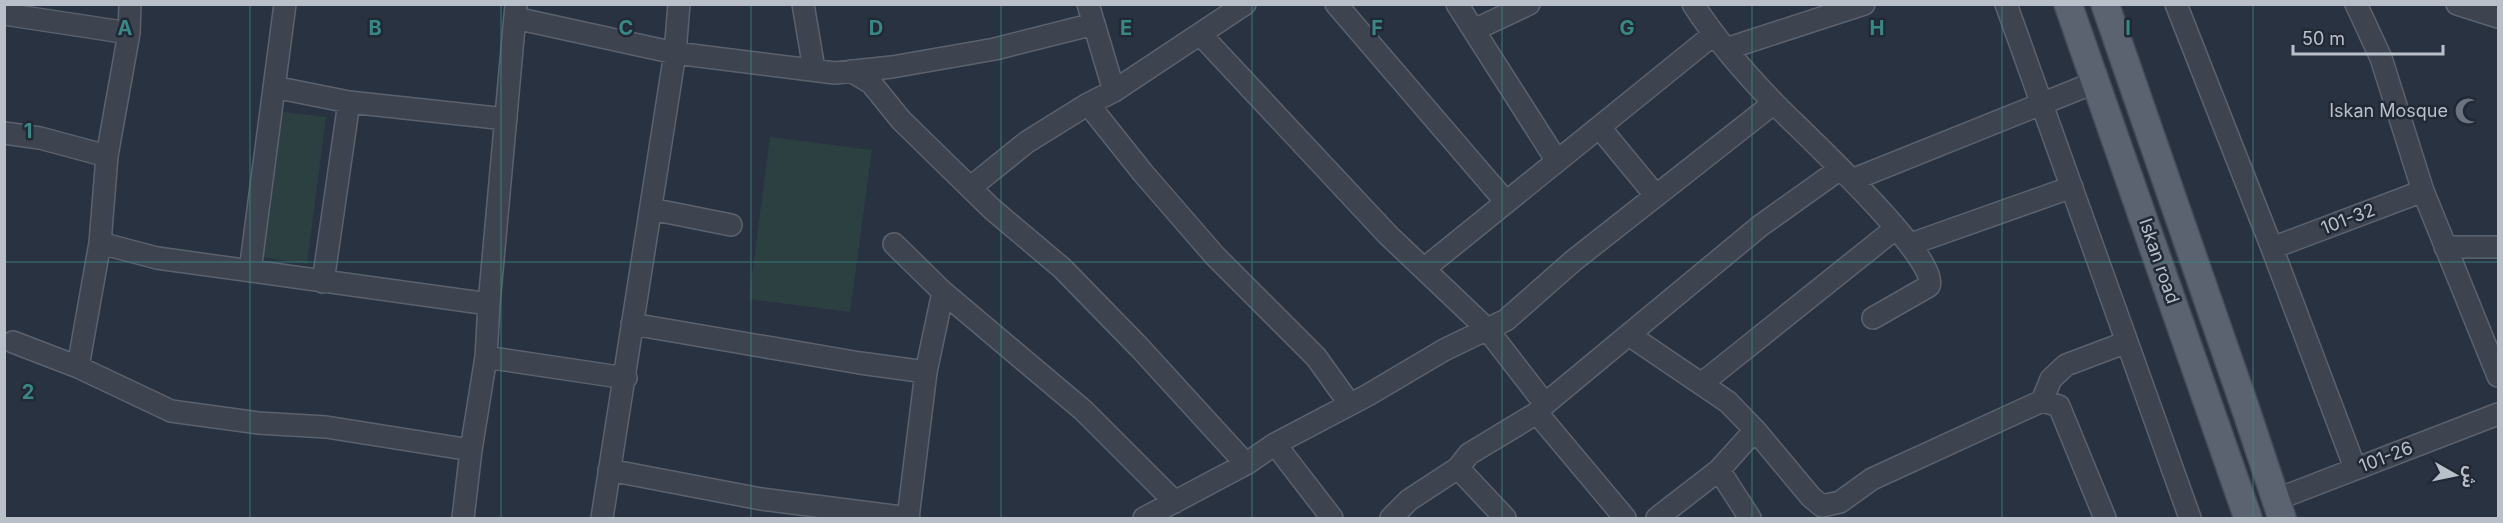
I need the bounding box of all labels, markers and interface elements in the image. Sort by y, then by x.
text: A [118,16,133,40]
text: B [368,16,382,40]
text: C [619,16,633,40]
text: D [869,16,883,40]
text: E [1120,16,1132,40]
text: F [1371,16,1383,40]
text: G [1619,16,1635,40]
text: H [1870,16,1884,40]
text: I [2125,16,2131,40]
scale bar [2293,18,2443,56]
text: 50 m [2302,28,2345,49]
mosque icon: Iskan Mosque [2453,96,2483,126]
place label: Iskan Mosque [2329,100,2448,121]
text: 1 [24,119,32,143]
street label: 101-32 [2318,199,2378,238]
street label: Iskan road [2135,216,2184,306]
text: 2 [22,380,34,404]
street label: 101-26 [2356,437,2416,476]
north arrow [2425,445,2485,505]
text: ش [2458,465,2481,490]

